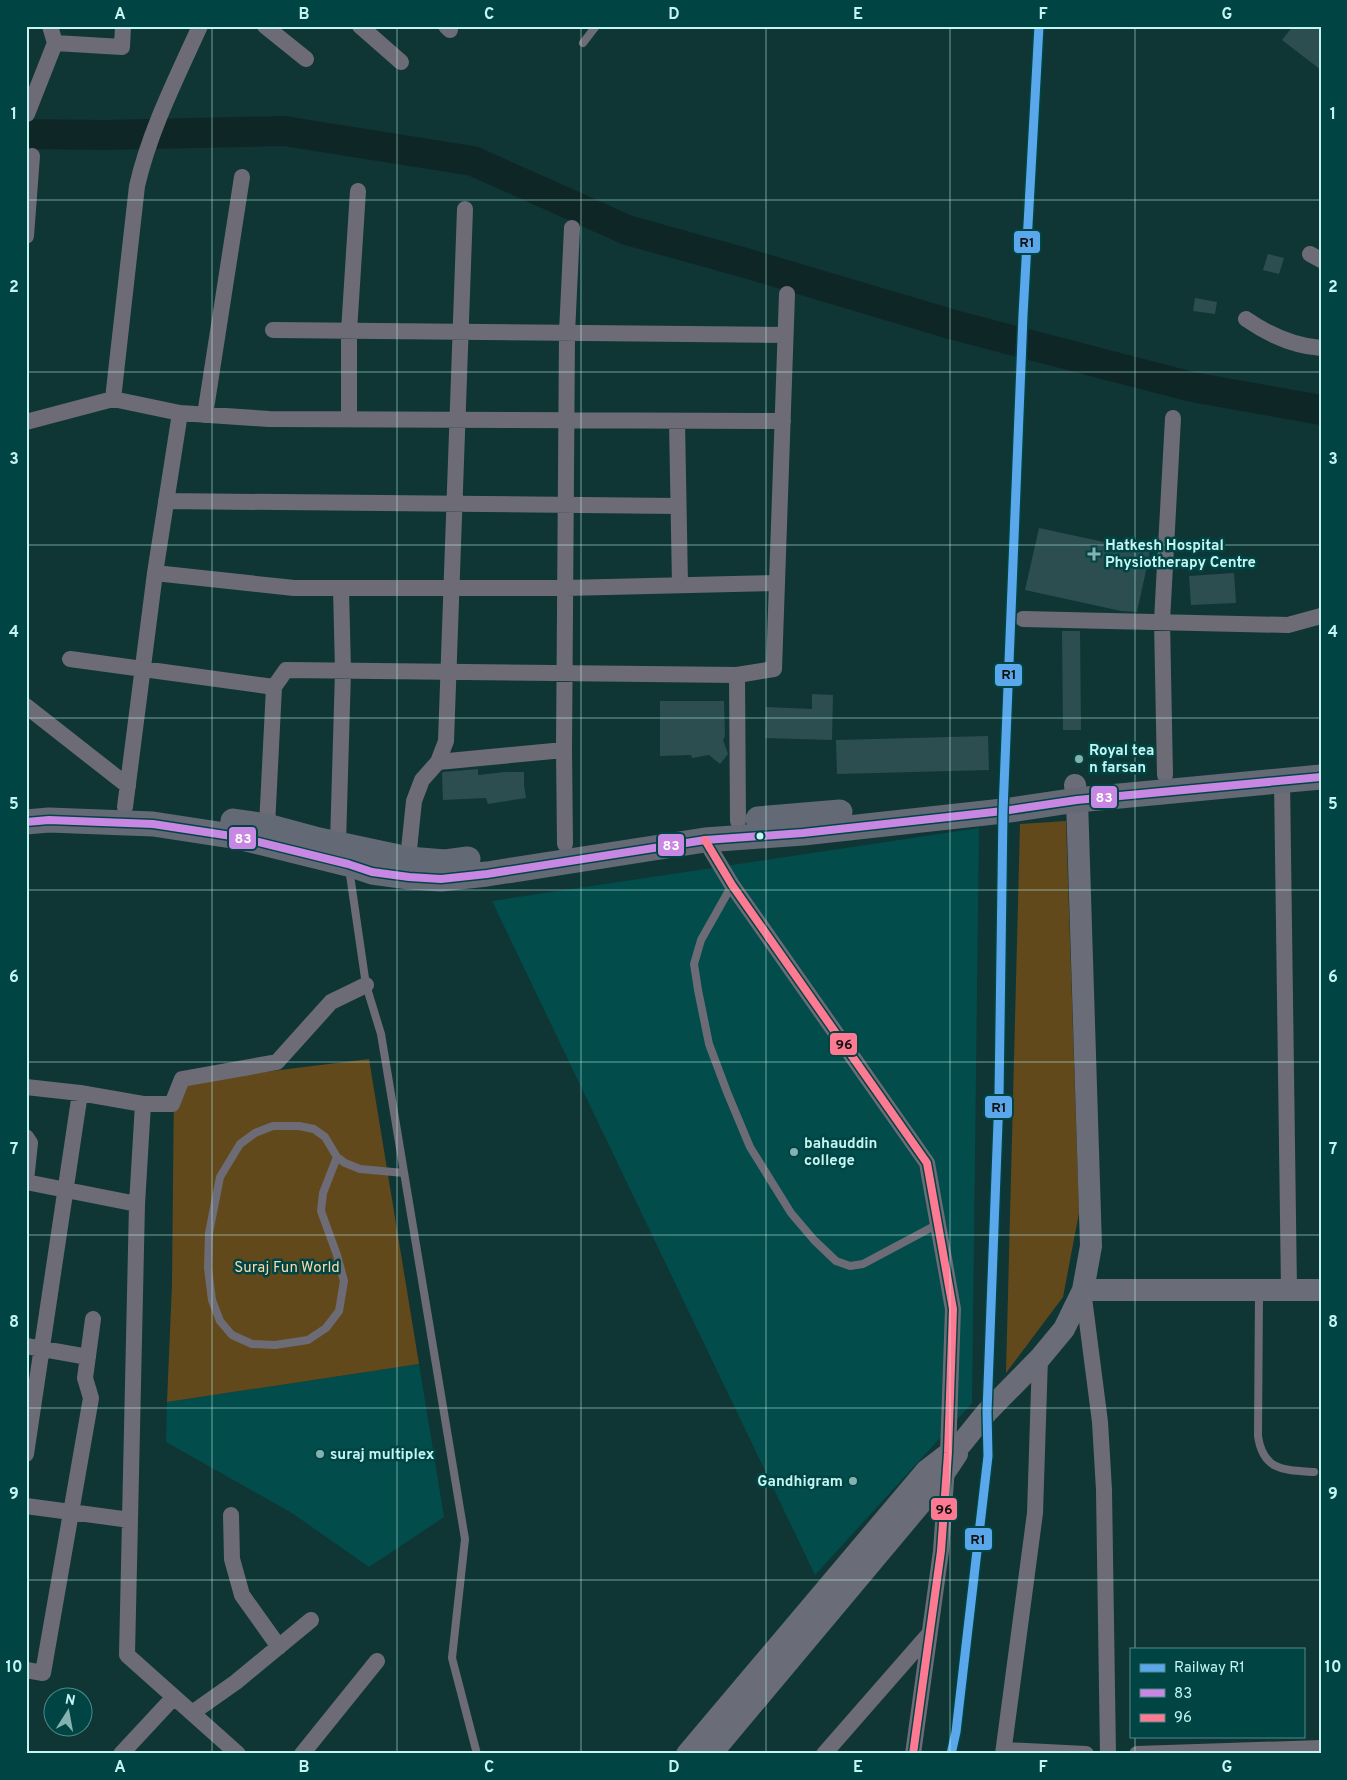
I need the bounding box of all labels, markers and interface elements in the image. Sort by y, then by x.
text: A [114,5,126,25]
text: B [298,5,310,25]
text: C [484,5,494,25]
text: D [668,5,680,25]
text: E [853,5,863,25]
text: F [1038,5,1048,25]
text: G [1222,5,1232,25]
text: 1 [11,105,17,125]
text: 1 [1330,105,1336,125]
line badge: R1 [1013,230,1041,254]
text: R1 [1019,235,1035,252]
text: 2 [9,278,19,298]
text: 2 [1328,278,1338,298]
text: 3 [9,450,19,470]
text: 3 [1328,450,1338,470]
place label: Hatkesh Hospital Physiotherapy Centre [1105,537,1256,573]
marker: Hatkesh Hospital Physiotherapy Centre [1087,547,1101,561]
text: 4 [9,623,19,643]
text: 4 [1328,623,1338,643]
line badge: R1 [994,663,1023,687]
text: R1 [1001,667,1017,684]
place label: Royal tea n farsan [1089,742,1154,778]
marker: Royal tea n farsan [1073,753,1085,765]
line badge: 83 [1090,785,1118,809]
text: 83 [1095,790,1113,807]
text: 5 [9,795,19,815]
text: 5 [1328,795,1338,815]
line badge: 83 [228,826,257,850]
text: 83 [234,831,252,848]
unlabelled marker [755,831,765,841]
line badge: 83 [657,833,685,857]
text: 83 [662,838,680,855]
text: 6 [9,968,19,988]
text: 6 [1328,968,1338,988]
line badge: 96 [829,1032,858,1056]
text: 96 [835,1037,853,1054]
line badge: R1 [984,1095,1013,1119]
text: R1 [991,1100,1007,1117]
place label: bahauddin college [804,1135,878,1171]
text: 7 [10,1140,18,1160]
text: 7 [1329,1140,1337,1160]
marker: bahauddin college [788,1146,800,1158]
park label: Suraj Fun World [234,1259,340,1278]
text: 8 [9,1313,19,1333]
text: 8 [1328,1313,1338,1333]
place label: suraj multiplex [330,1446,435,1465]
marker: suraj multiplex [314,1448,326,1460]
place label: Gandhigram [757,1473,843,1492]
marker: Gandhigram [847,1475,859,1487]
text: 9 [9,1485,19,1505]
text: 9 [1328,1485,1338,1505]
line badge: 96 [930,1497,958,1521]
text: 96 [935,1502,953,1519]
line badge: R1 [964,1527,993,1551]
text: R1 [970,1532,986,1549]
legend [1130,1648,1304,1738]
text: 10 [6,1658,22,1678]
text: 10 [1325,1658,1341,1678]
text: Railway R1 [1174,1659,1245,1678]
text: 83 [1174,1685,1192,1704]
north arrow [42,1688,92,1738]
text: N [64,1691,77,1710]
text: 96 [1174,1709,1192,1728]
text: A [114,1758,126,1778]
text: B [298,1758,310,1778]
text: C [484,1758,494,1778]
text: D [668,1758,680,1778]
text: E [853,1758,863,1778]
text: F [1038,1758,1048,1778]
text: G [1222,1758,1232,1778]

